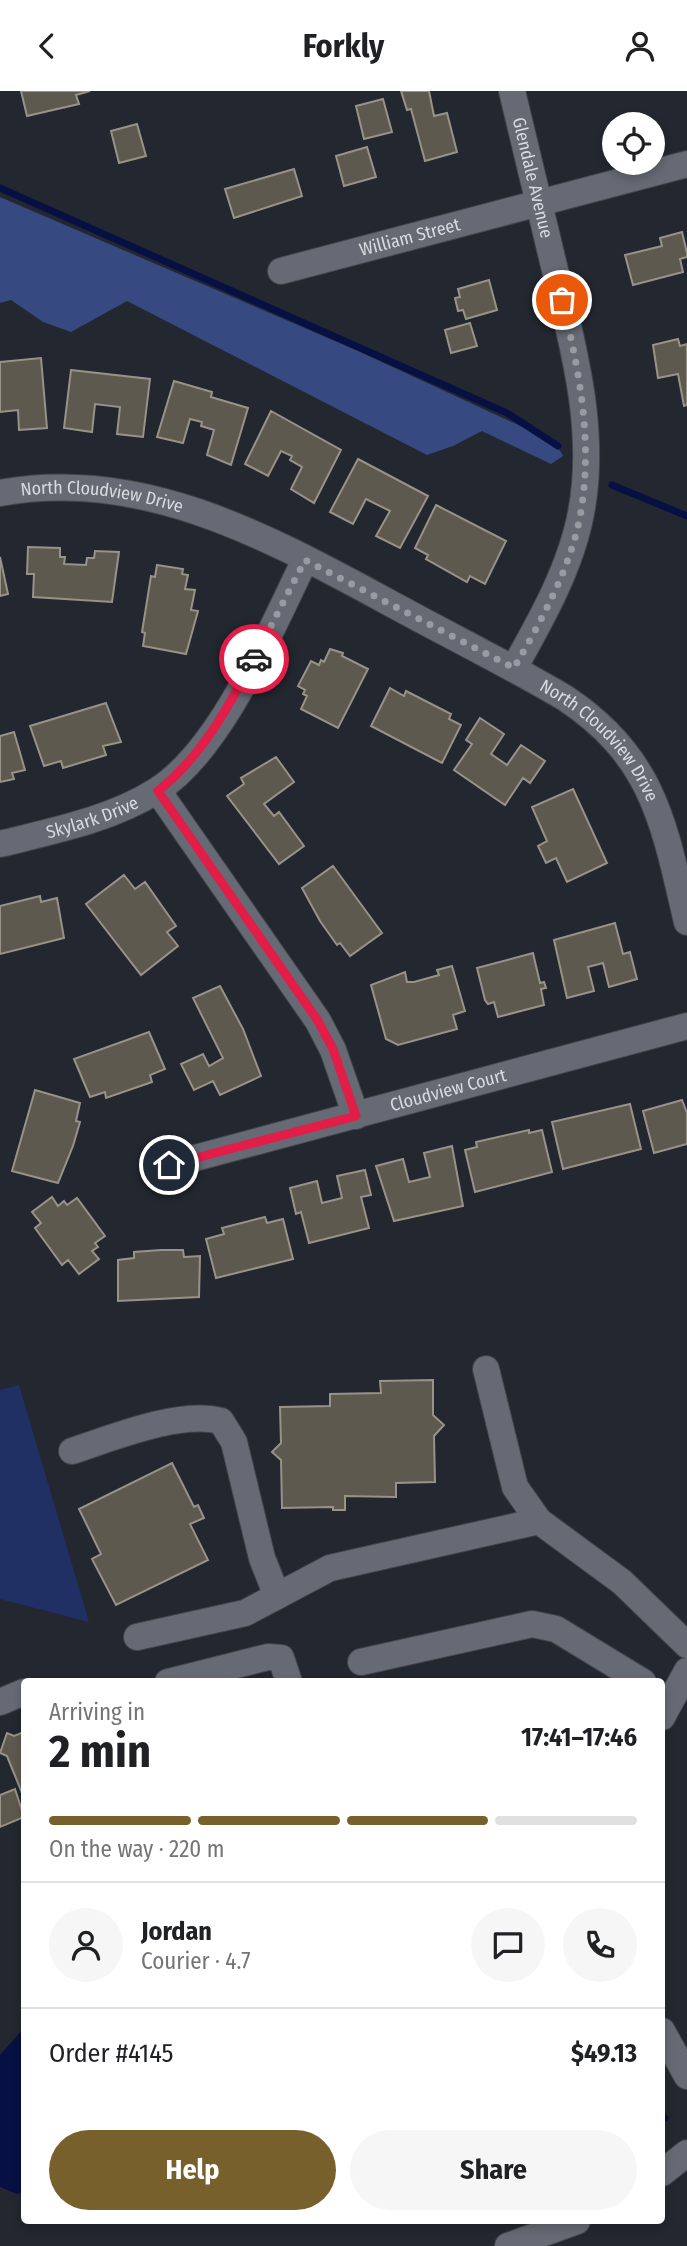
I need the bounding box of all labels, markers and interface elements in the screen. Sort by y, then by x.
icon: back [28,27,66,65]
text: Forkly [303,27,384,65]
icon: person [621,27,659,65]
map controls [602,112,665,175]
button: locate [602,112,665,175]
street label: Glendale Avenue [508,115,558,240]
street label: William Street [357,213,462,261]
pin [532,270,592,330]
icon: bag [543,281,581,319]
street label: North Cloudview Drive [20,476,186,518]
courier [219,624,289,694]
icon: car [235,640,273,678]
street label: North Cloudview Drive [536,675,663,805]
street label: Skylark Drive [44,792,142,843]
street label: Cloudview Court [388,1064,509,1116]
pin [139,1135,199,1195]
icon: home [150,1146,188,1184]
text: Arriving in [49,1698,145,1726]
text: 17:41–17:46 [521,1722,637,1753]
text: 2 min [49,1724,151,1779]
text: On the way · 220 m [49,1835,224,1863]
button: person [49,1908,123,1982]
button: chat [471,1908,545,1982]
button: phone [563,1908,637,1982]
text: Jordan [141,1916,212,1947]
text: Courier · 4.7 [141,1947,251,1975]
text: Order #4145 [49,2038,174,2069]
text: $49.13 [571,2038,637,2069]
button: Help [49,2130,336,2210]
button: Share [350,2130,637,2210]

